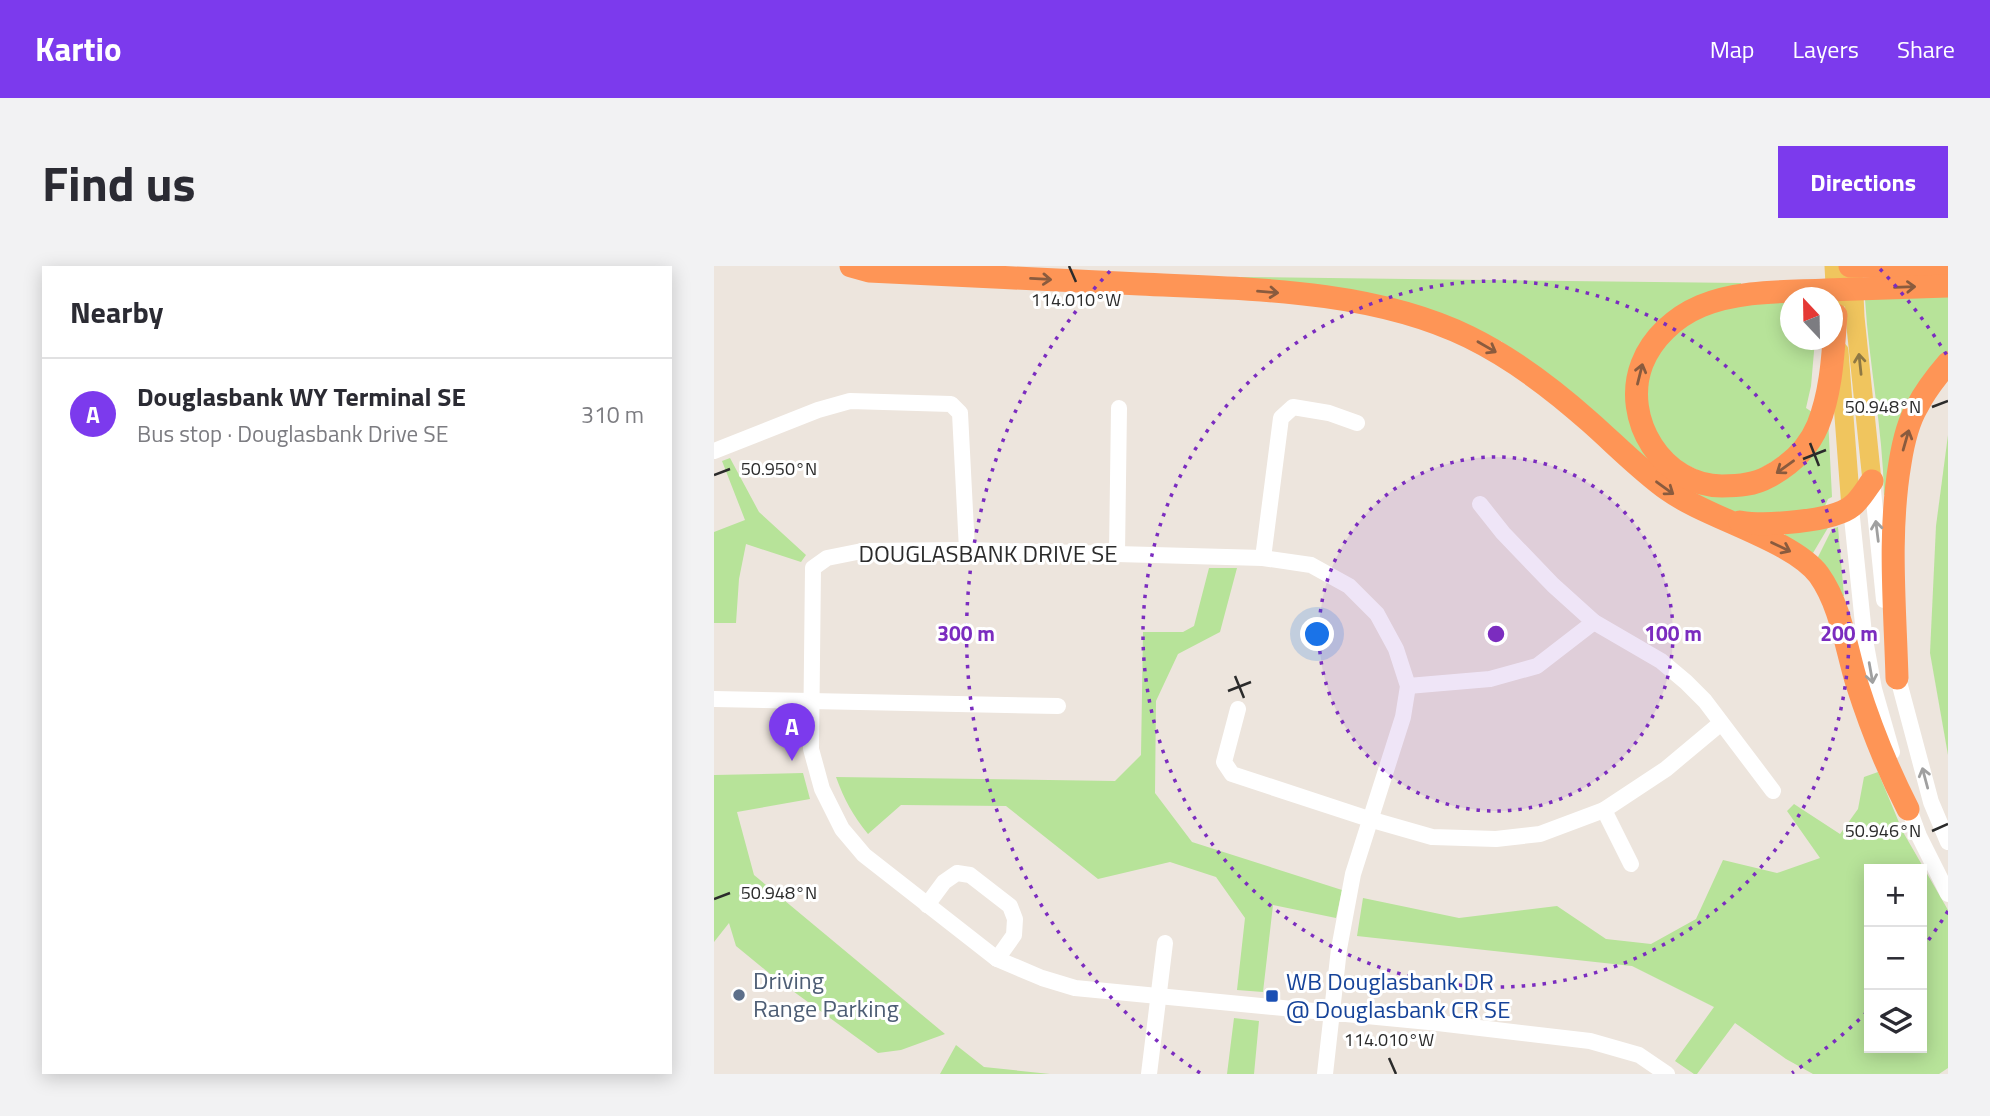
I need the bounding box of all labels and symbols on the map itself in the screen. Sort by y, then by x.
one-way arrow [1030,273,1053,286]
one-way arrow [1894,281,1917,294]
text: 114.010°W [1031,286,1121,313]
one-way arrow [1257,286,1279,299]
north arrow [1780,287,1843,350]
one-way arrow [1476,341,1497,354]
one-way arrow [1853,353,1866,376]
one-way arrow [1634,363,1647,386]
text: 50.948°N [1845,393,1921,420]
one-way arrow [1900,429,1913,451]
text: 50.950°N [741,455,817,482]
one-way arrow [1775,459,1794,474]
one-way arrow [1655,481,1674,495]
one-way arrow [1870,520,1883,543]
street label: DOUGLASBANK DRIVE SE [858,535,1118,571]
one-way arrow [1770,541,1791,554]
text: 300 m [937,617,995,649]
your location [1300,617,1334,651]
text: 100 m [1644,617,1702,649]
text: 200 m [1820,617,1878,649]
centre of rings [1484,622,1508,646]
one-way arrow [1865,661,1878,683]
pin: A [769,703,815,761]
one-way arrow [1918,767,1931,790]
text: 50.946°N [1845,817,1921,844]
text: 50.948°N [741,879,817,906]
place label: Driving Range Parking [753,962,899,1026]
place label: WB Douglasbank DR @ Douglasbank CR SE [1286,963,1510,1027]
marker: Driving Range Parking [731,987,747,1003]
marker: WB Douglasbank DR @ Douglasbank CR SE [1264,988,1280,1004]
text: 114.010°W [1344,1026,1434,1053]

